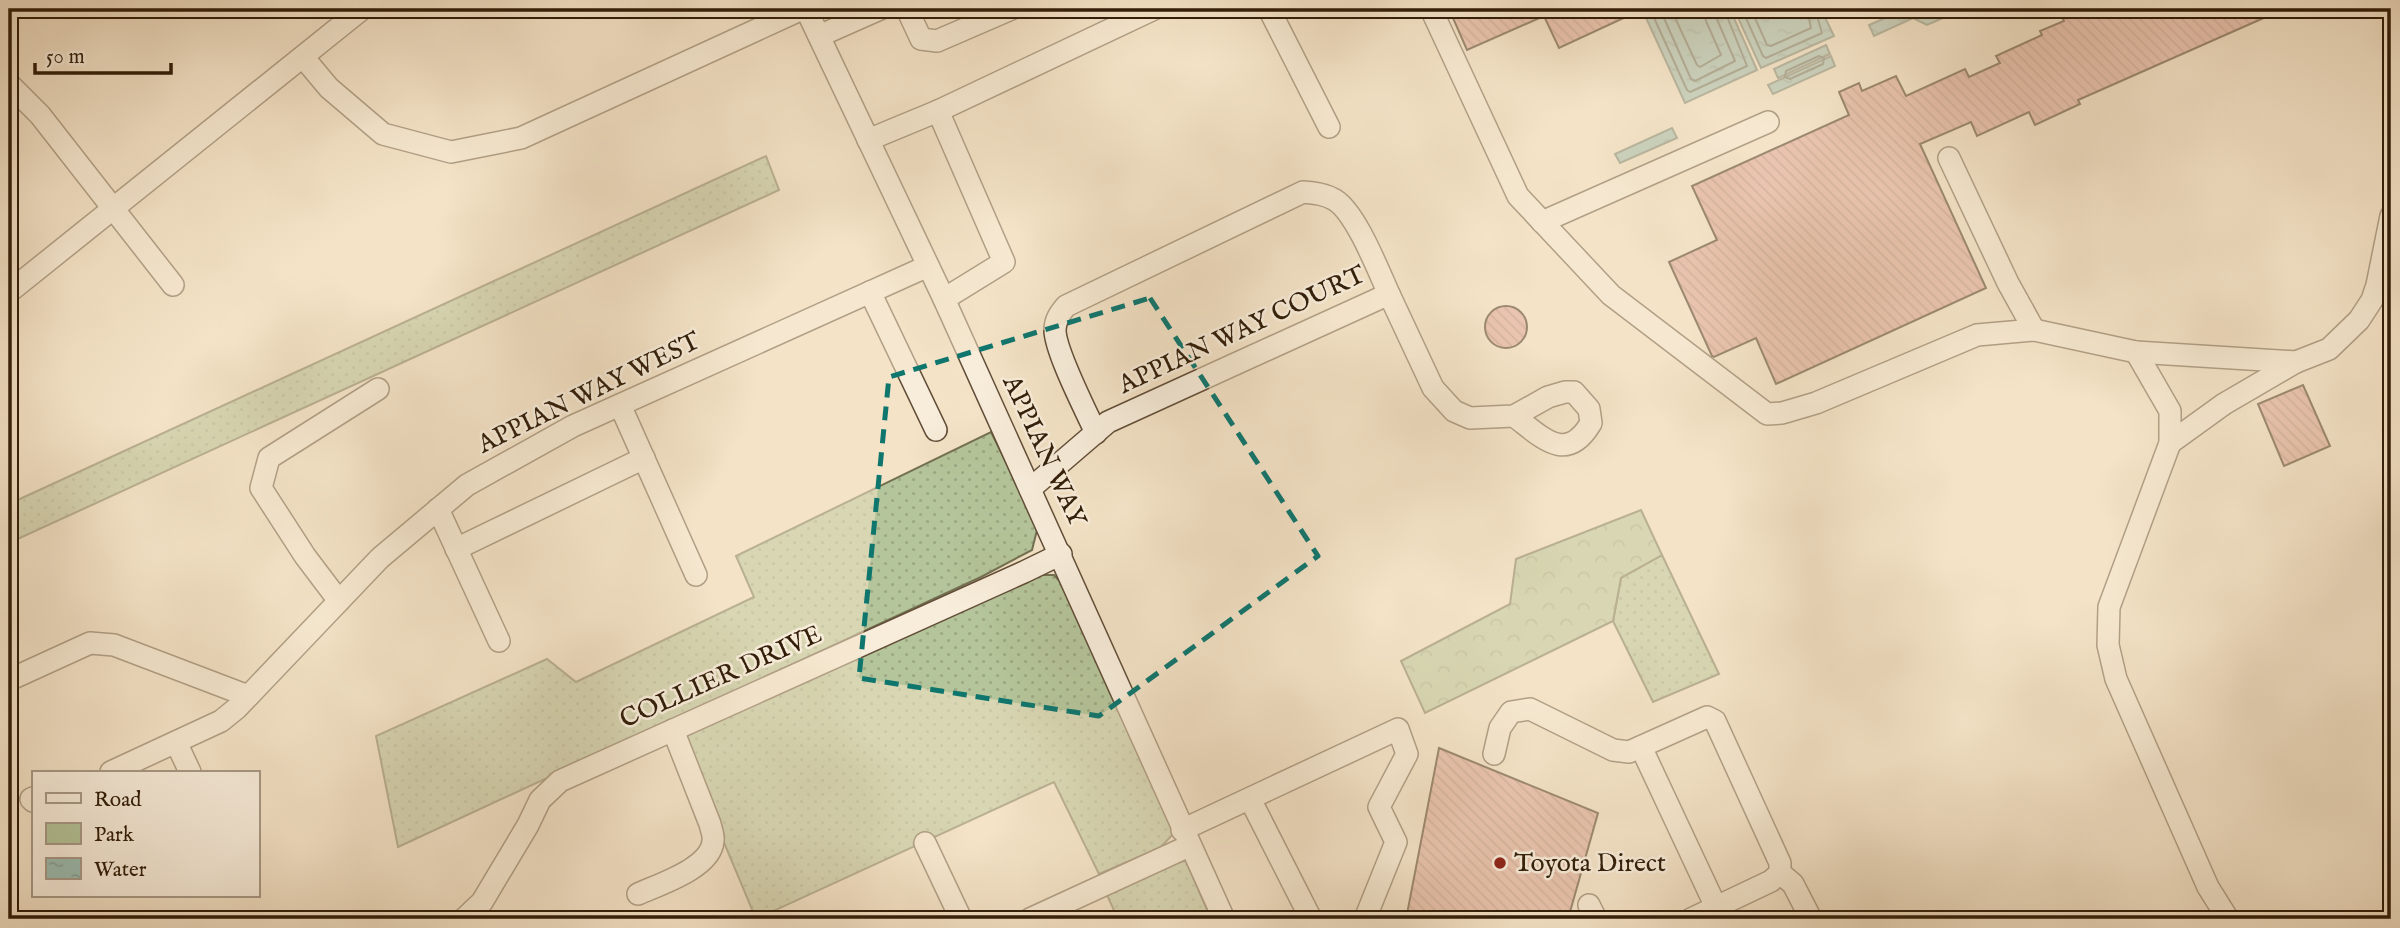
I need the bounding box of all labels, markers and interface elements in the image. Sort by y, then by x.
scale bar [35,32,172,76]
text: 50 m [46,44,85,71]
street label: APPIAN WAY COURT [1112,258,1371,402]
street label: APPIAN WAY WEST [471,325,706,462]
street label: APPIAN WAY [994,369,1094,533]
street label: COLLIER DRIVE [615,618,827,736]
legend [32,771,259,897]
text: Road [94,787,142,814]
text: Park [94,822,135,849]
place label: Toyota Direct [1514,847,1666,880]
marker: Toyota Direct [1492,855,1508,871]
text: Water [94,857,147,884]

